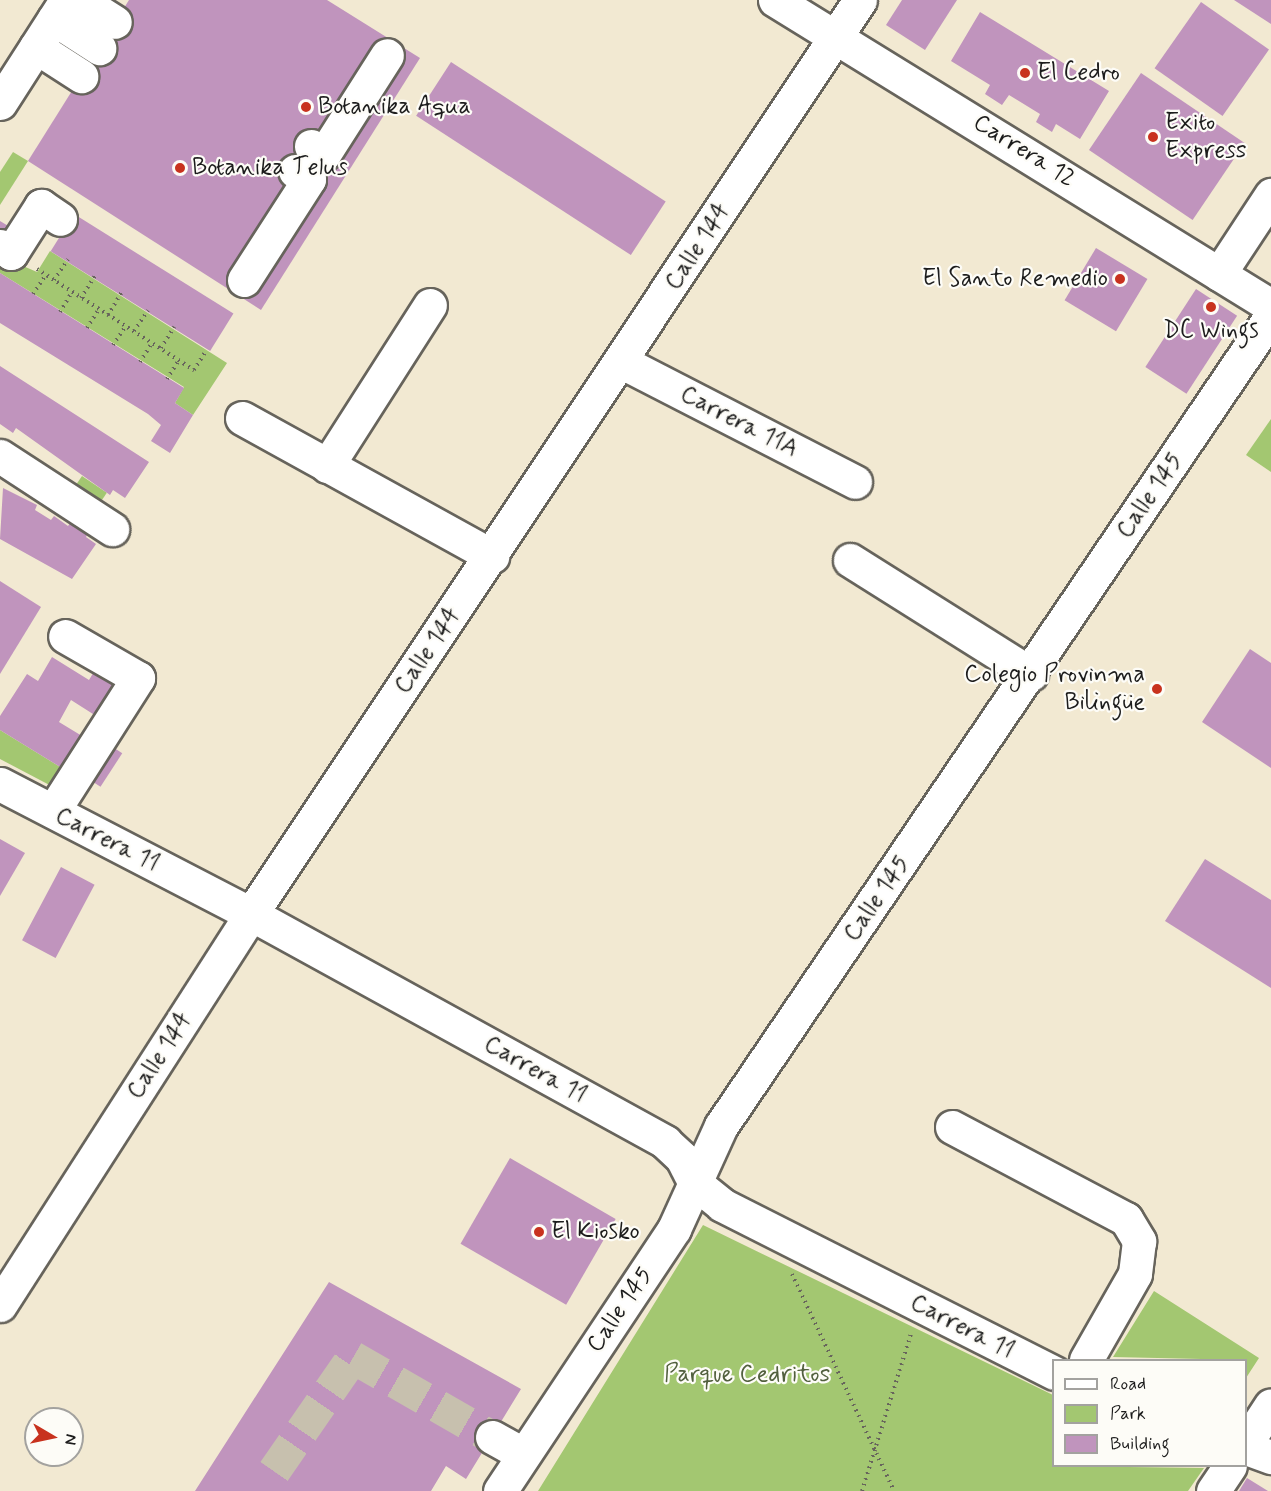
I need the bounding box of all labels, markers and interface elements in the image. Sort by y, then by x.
place label: El Cedro [1037,59,1124,87]
marker: El Cedro [1018,66,1032,80]
place label: Botanika Aqua [318,93,468,121]
marker: Botanika Aqua [299,100,313,114]
street label: Carrera 12 [968,108,1080,194]
place label: Exito Express [1165,109,1247,165]
marker: Exito Express [1146,130,1160,144]
place label: Botanika Telus [192,154,337,182]
marker: Botanika Telus [173,161,187,175]
street label: Calle 144 [659,198,737,296]
place label: El Santo Remedio [928,265,1108,293]
marker: El Santo Remedio [1113,272,1127,286]
marker: DC Wings [1204,300,1218,314]
place label: DC Wings [1161,317,1261,345]
street label: Carrera 11A [675,380,803,464]
street label: Calle 145 [1111,448,1189,544]
street label: Calle 144 [389,603,467,699]
place label: Colegio Provinma Bilingüe [964,661,1145,717]
marker: Colegio Provinma Bilingüe [1150,682,1164,696]
street label: Carrera 11 [50,802,164,878]
street label: Calle 145 [838,851,916,947]
street label: Calle 144 [121,1007,199,1105]
street label: Carrera 11 [479,1030,591,1110]
place label: El Kiosko [551,1218,641,1246]
marker: El Kiosko [532,1225,546,1239]
street label: Calle 145 [581,1262,659,1358]
street label: Carrera 11 [905,1289,1019,1365]
legend [1052,1359,1247,1467]
park label: Parque Cedritos [664,1361,830,1389]
text: Road [1110,1372,1146,1396]
text: Park [1110,1402,1146,1426]
north arrow [24,1407,84,1467]
text: Building [1110,1432,1170,1456]
text: N [59,1433,82,1446]

